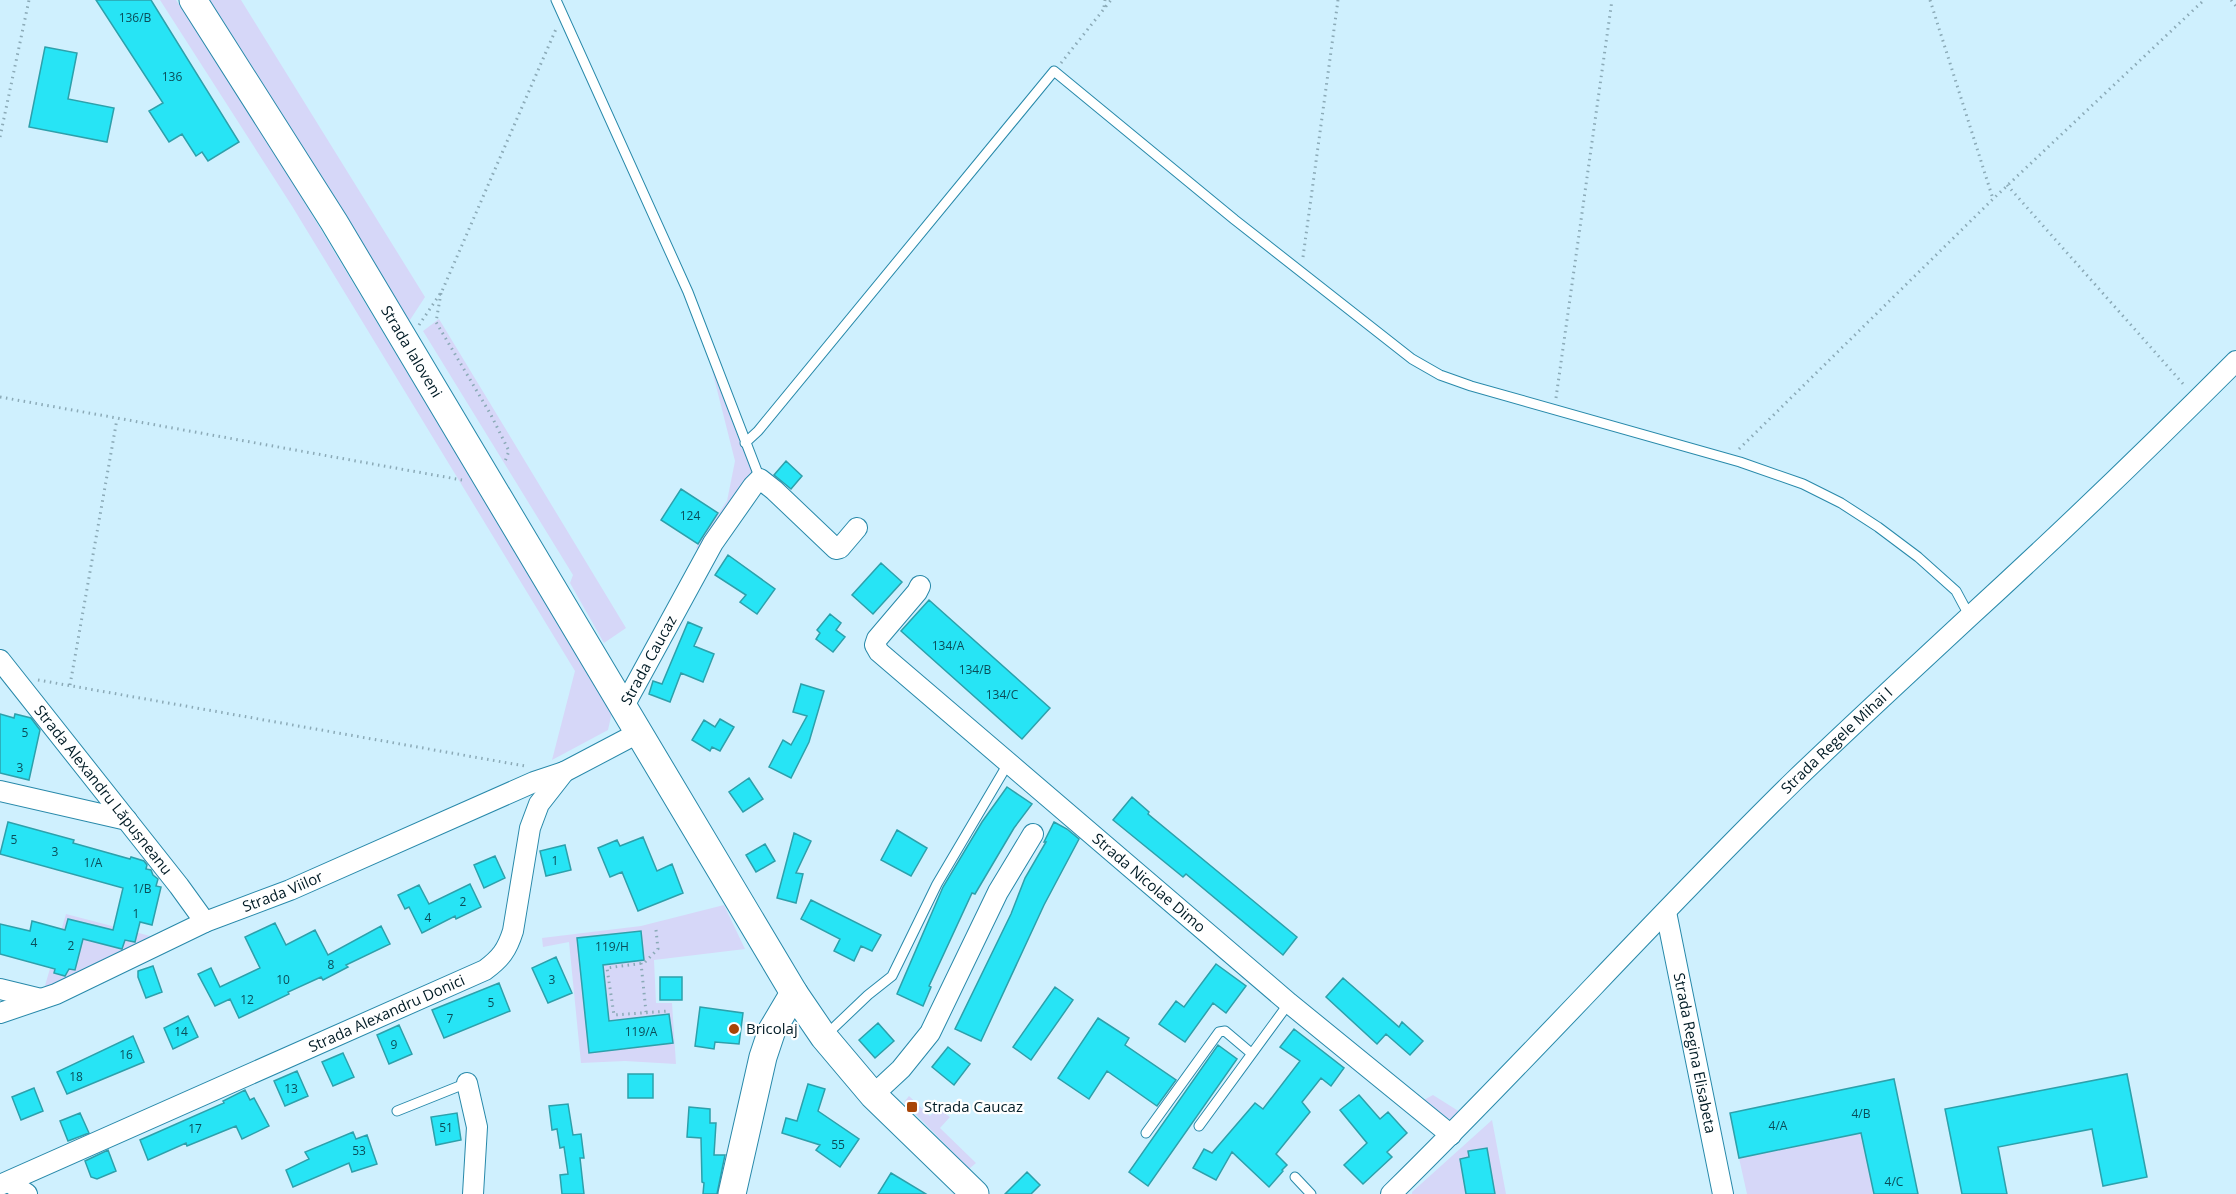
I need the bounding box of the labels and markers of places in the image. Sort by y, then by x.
place label: Bricolaj [746,1018,798,1038]
marker: Bricolaj [727,1022,741,1036]
place label: Strada Caucaz [924,1096,1023,1116]
marker: Strada Caucaz [905,1100,919,1114]

